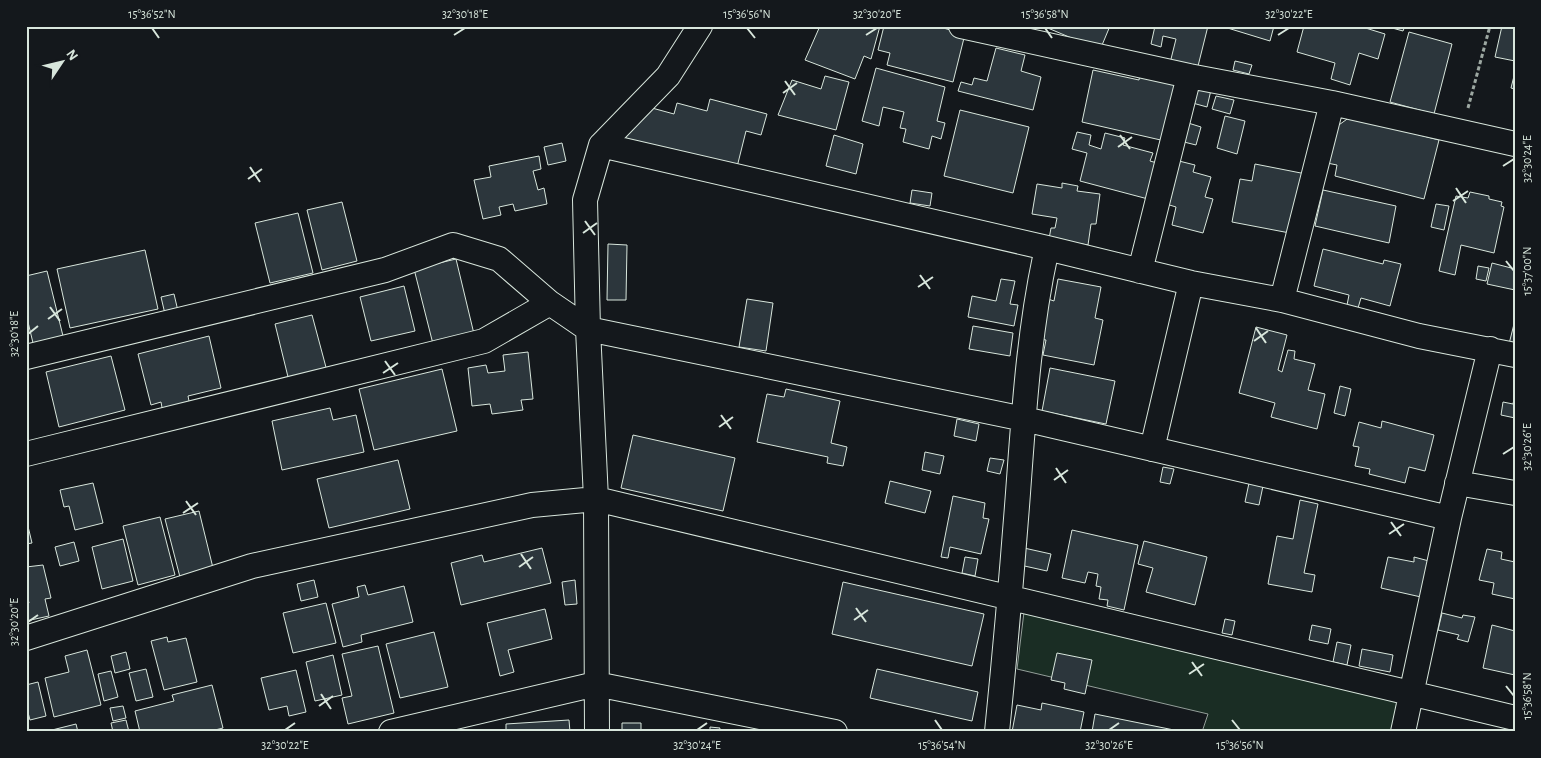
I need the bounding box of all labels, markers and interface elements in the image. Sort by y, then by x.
text: 15°36'52"N [128,8,176,20]
text: 32°30'18"E [442,8,488,20]
text: 15°36'56"N [723,8,771,20]
text: 32°30'20"E [853,8,901,20]
text: 15°36'58"N [1021,8,1069,20]
text: 32°30'22"E [1265,8,1313,20]
north arrow [38,38,88,88]
text: N [63,47,80,63]
text: 32°30'24"E [1521,135,1533,183]
text: 15°37'00"N [1521,247,1533,295]
text: 32°30'18"E [8,311,20,357]
text: 32°30'26"E [1521,423,1533,471]
text: 32°30'20"E [8,598,20,646]
text: 15°36'58"N [1521,672,1533,720]
text: 32°30'22"E [261,739,309,751]
text: 32°30'24"E [673,739,721,751]
text: 15°36'54"N [918,739,966,751]
text: 32°30'26"E [1085,739,1133,751]
text: 15°36'56"N [1216,739,1264,751]

